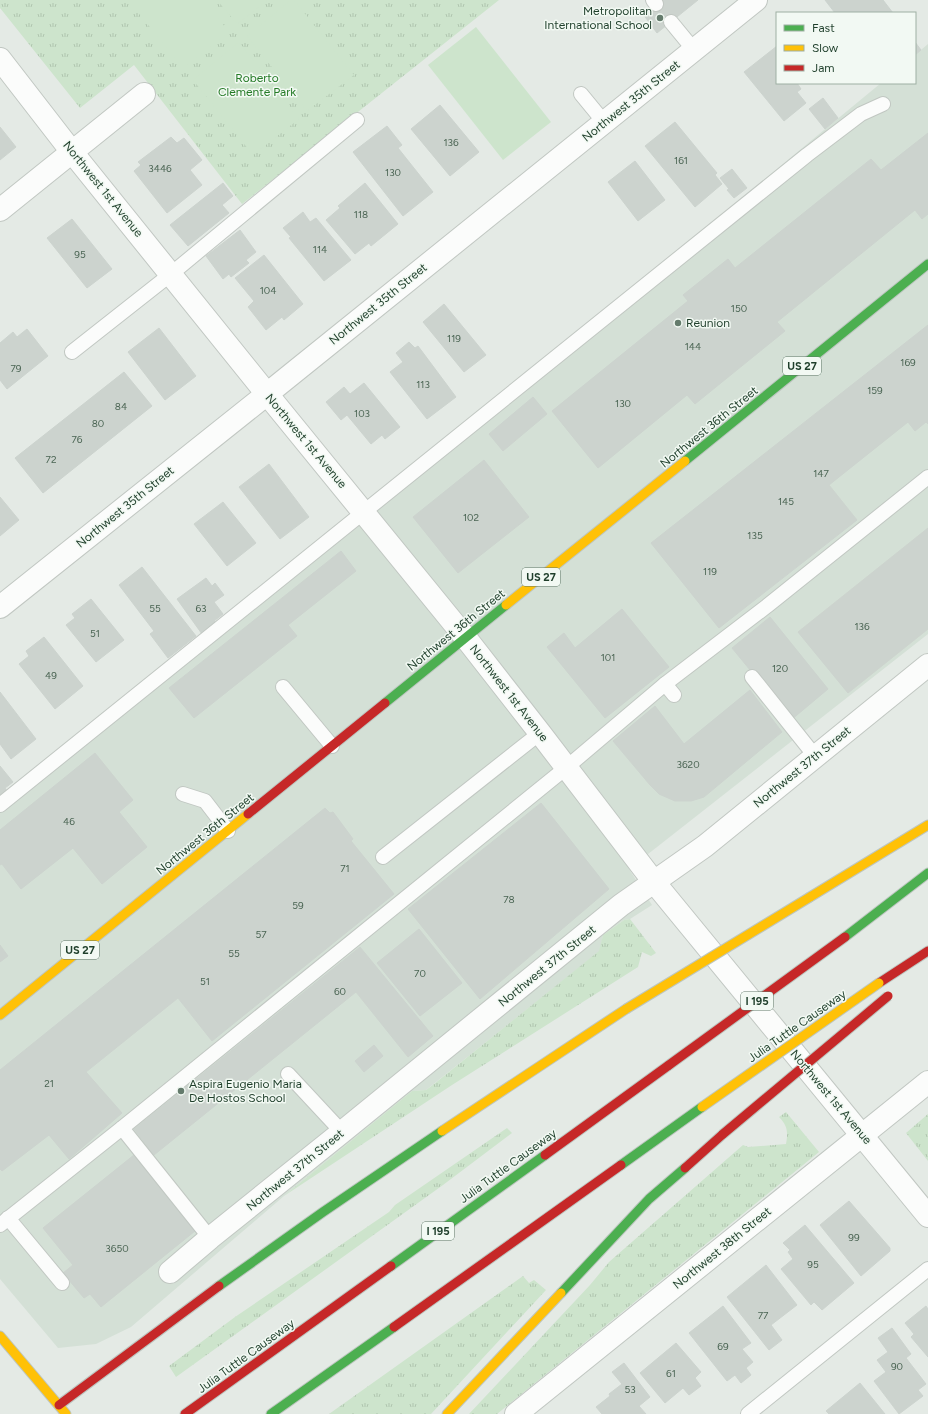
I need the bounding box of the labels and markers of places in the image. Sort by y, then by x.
place label: Metropolitan International School [544,4,652,32]
marker: Metropolitan International School [655,13,665,23]
place label: Reunion [686,316,730,330]
marker: Reunion [673,318,683,328]
place label: Aspira Eugenio Maria De Hostos School [189,1077,302,1105]
marker: Aspira Eugenio Maria De Hostos School [176,1086,186,1096]

